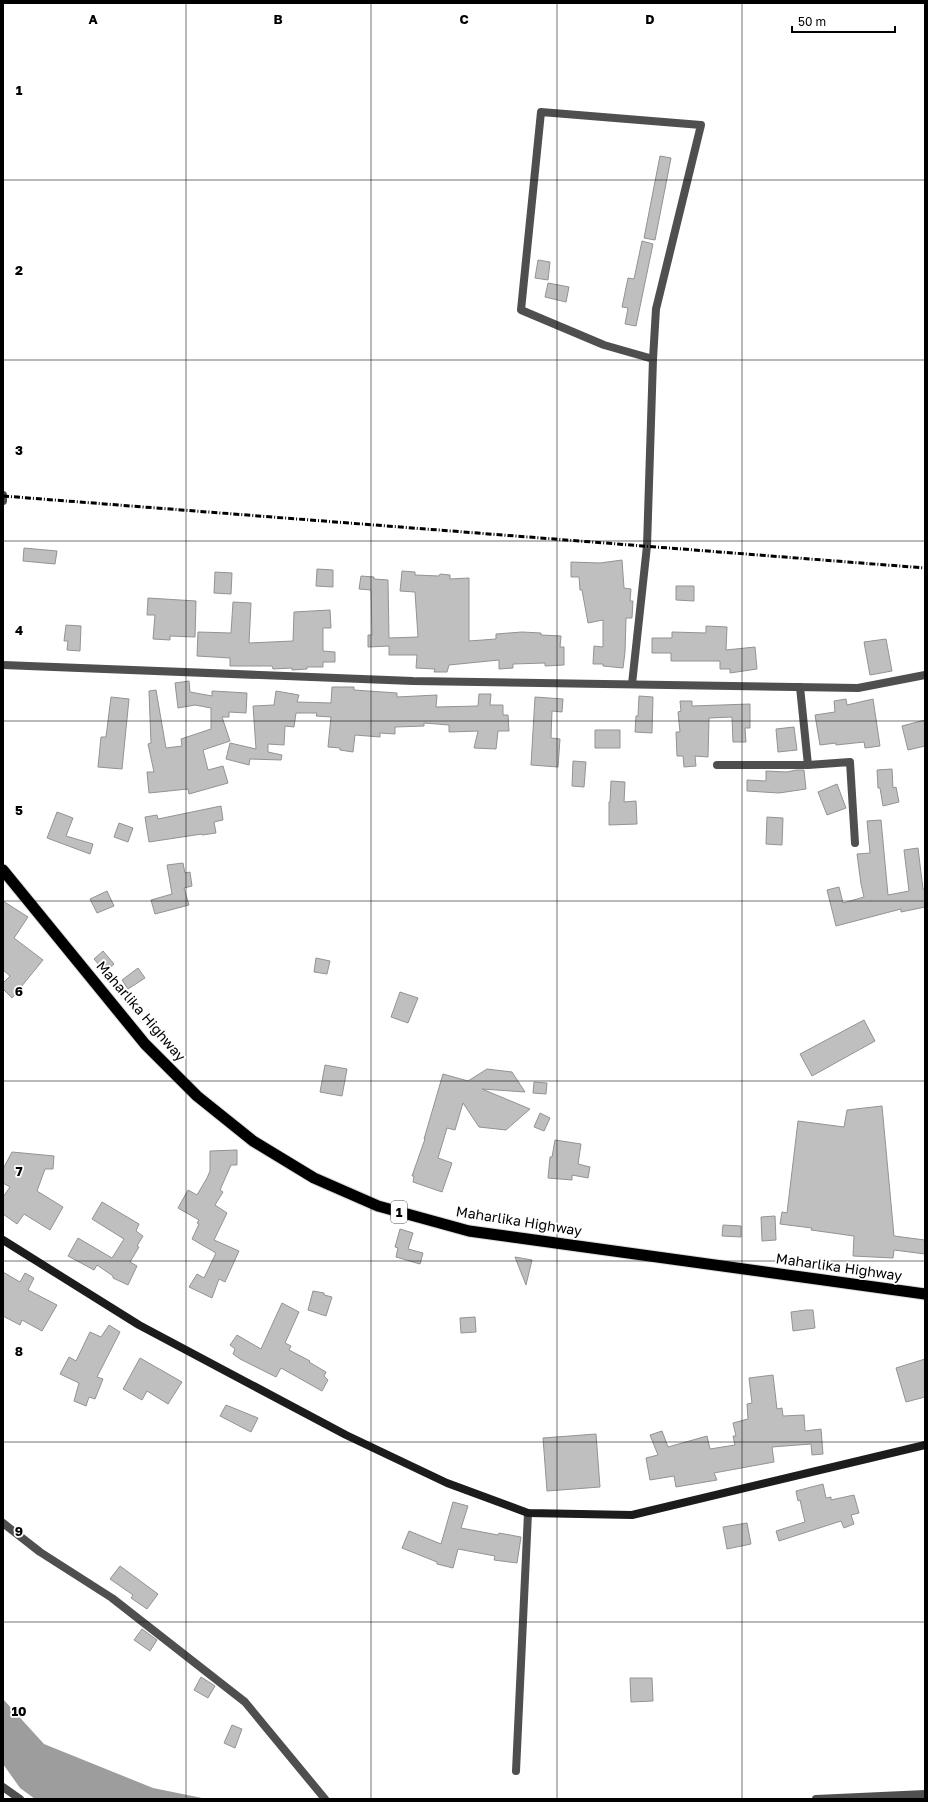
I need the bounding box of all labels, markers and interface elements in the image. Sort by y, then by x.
scale bar [792,8,895,34]
text: A [88,11,98,27]
text: B [273,11,283,27]
text: C [459,11,469,27]
text: D [645,11,655,27]
text: 50 m [798,14,826,29]
text: 1 [16,82,23,98]
text: 2 [15,262,23,278]
text: 3 [15,442,23,458]
text: 4 [15,622,23,638]
text: 5 [15,802,23,818]
street label: Maharlika Highway [93,957,190,1064]
text: 6 [15,983,23,999]
text: 7 [15,1163,23,1179]
road number: 1 [391,1201,407,1223]
street label: Maharlika Highway [455,1202,583,1239]
street label: Maharlika Highway [775,1249,903,1284]
text: 8 [15,1343,23,1359]
text: 9 [15,1523,23,1539]
text: 10 [11,1703,27,1719]

